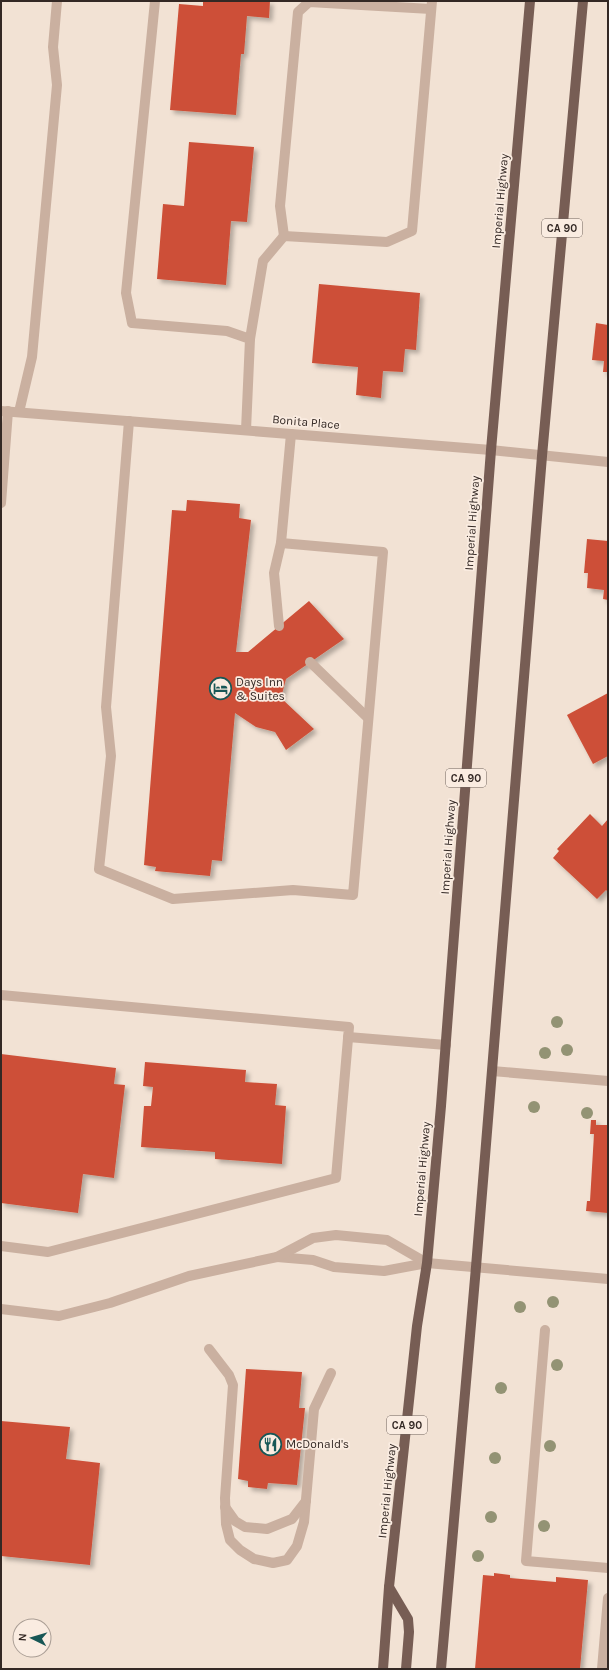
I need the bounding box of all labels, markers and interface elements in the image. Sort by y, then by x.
street label: Imperial Highway [489,153,511,249]
road number: CA 90 [542,219,582,237]
street label: Bonita Place [272,412,340,432]
street label: Imperial Highway [462,475,482,571]
place label: Days Inn & Suites [236,675,285,703]
hotel icon: Days Inn & Suites [208,676,234,702]
road number: CA 90 [446,769,486,787]
street label: Imperial Highway [438,799,458,895]
street label: Imperial Highway [411,1121,433,1217]
road number: CA 90 [387,1416,427,1434]
restaurant icon: McDonald's [258,1431,284,1457]
place label: McDonald's [286,1437,349,1451]
street label: Imperial Highway [375,1443,399,1539]
north arrow [12,1618,52,1658]
text: N [16,1633,29,1642]

